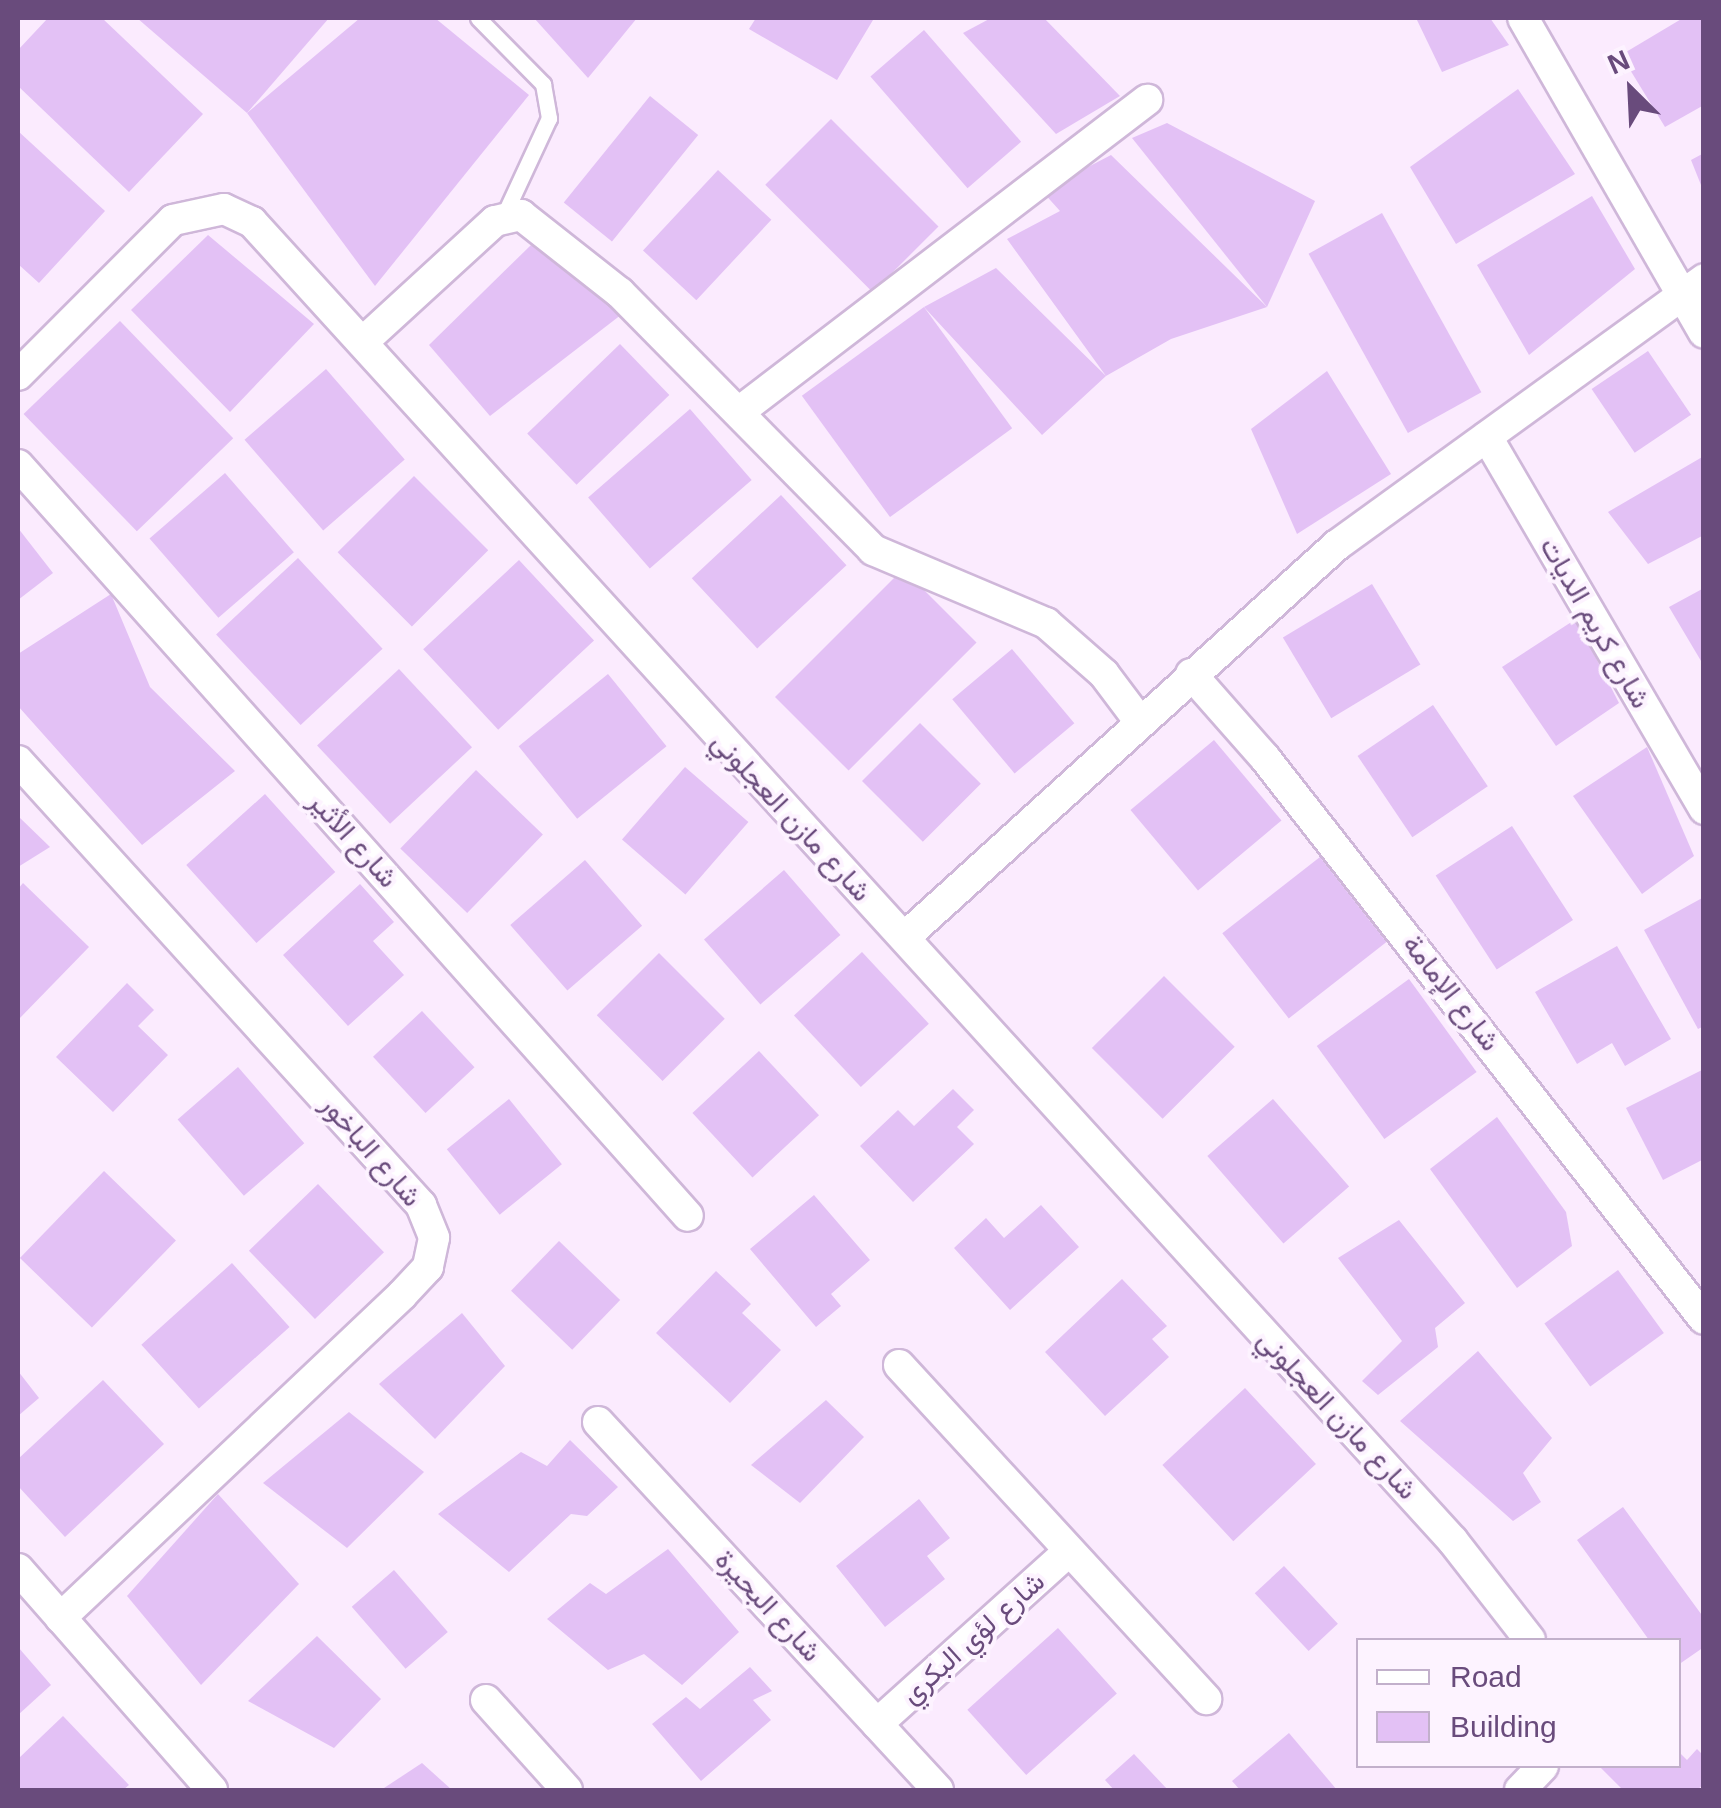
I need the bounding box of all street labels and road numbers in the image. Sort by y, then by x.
street label: شارع كريم الديات [1533,532,1657,714]
street label: شارع مازن العجلوني [704,725,878,909]
street label: شارع الأثير [301,785,405,895]
street label: شارع الإمامة [1395,928,1507,1058]
street label: شارع الباخور [314,1088,428,1214]
street label: شارع مازن العجلوني [1250,1323,1424,1507]
street label: شارع البحيرة [708,1543,828,1669]
street label: شارع لؤي البكري [894,1565,1052,1711]

